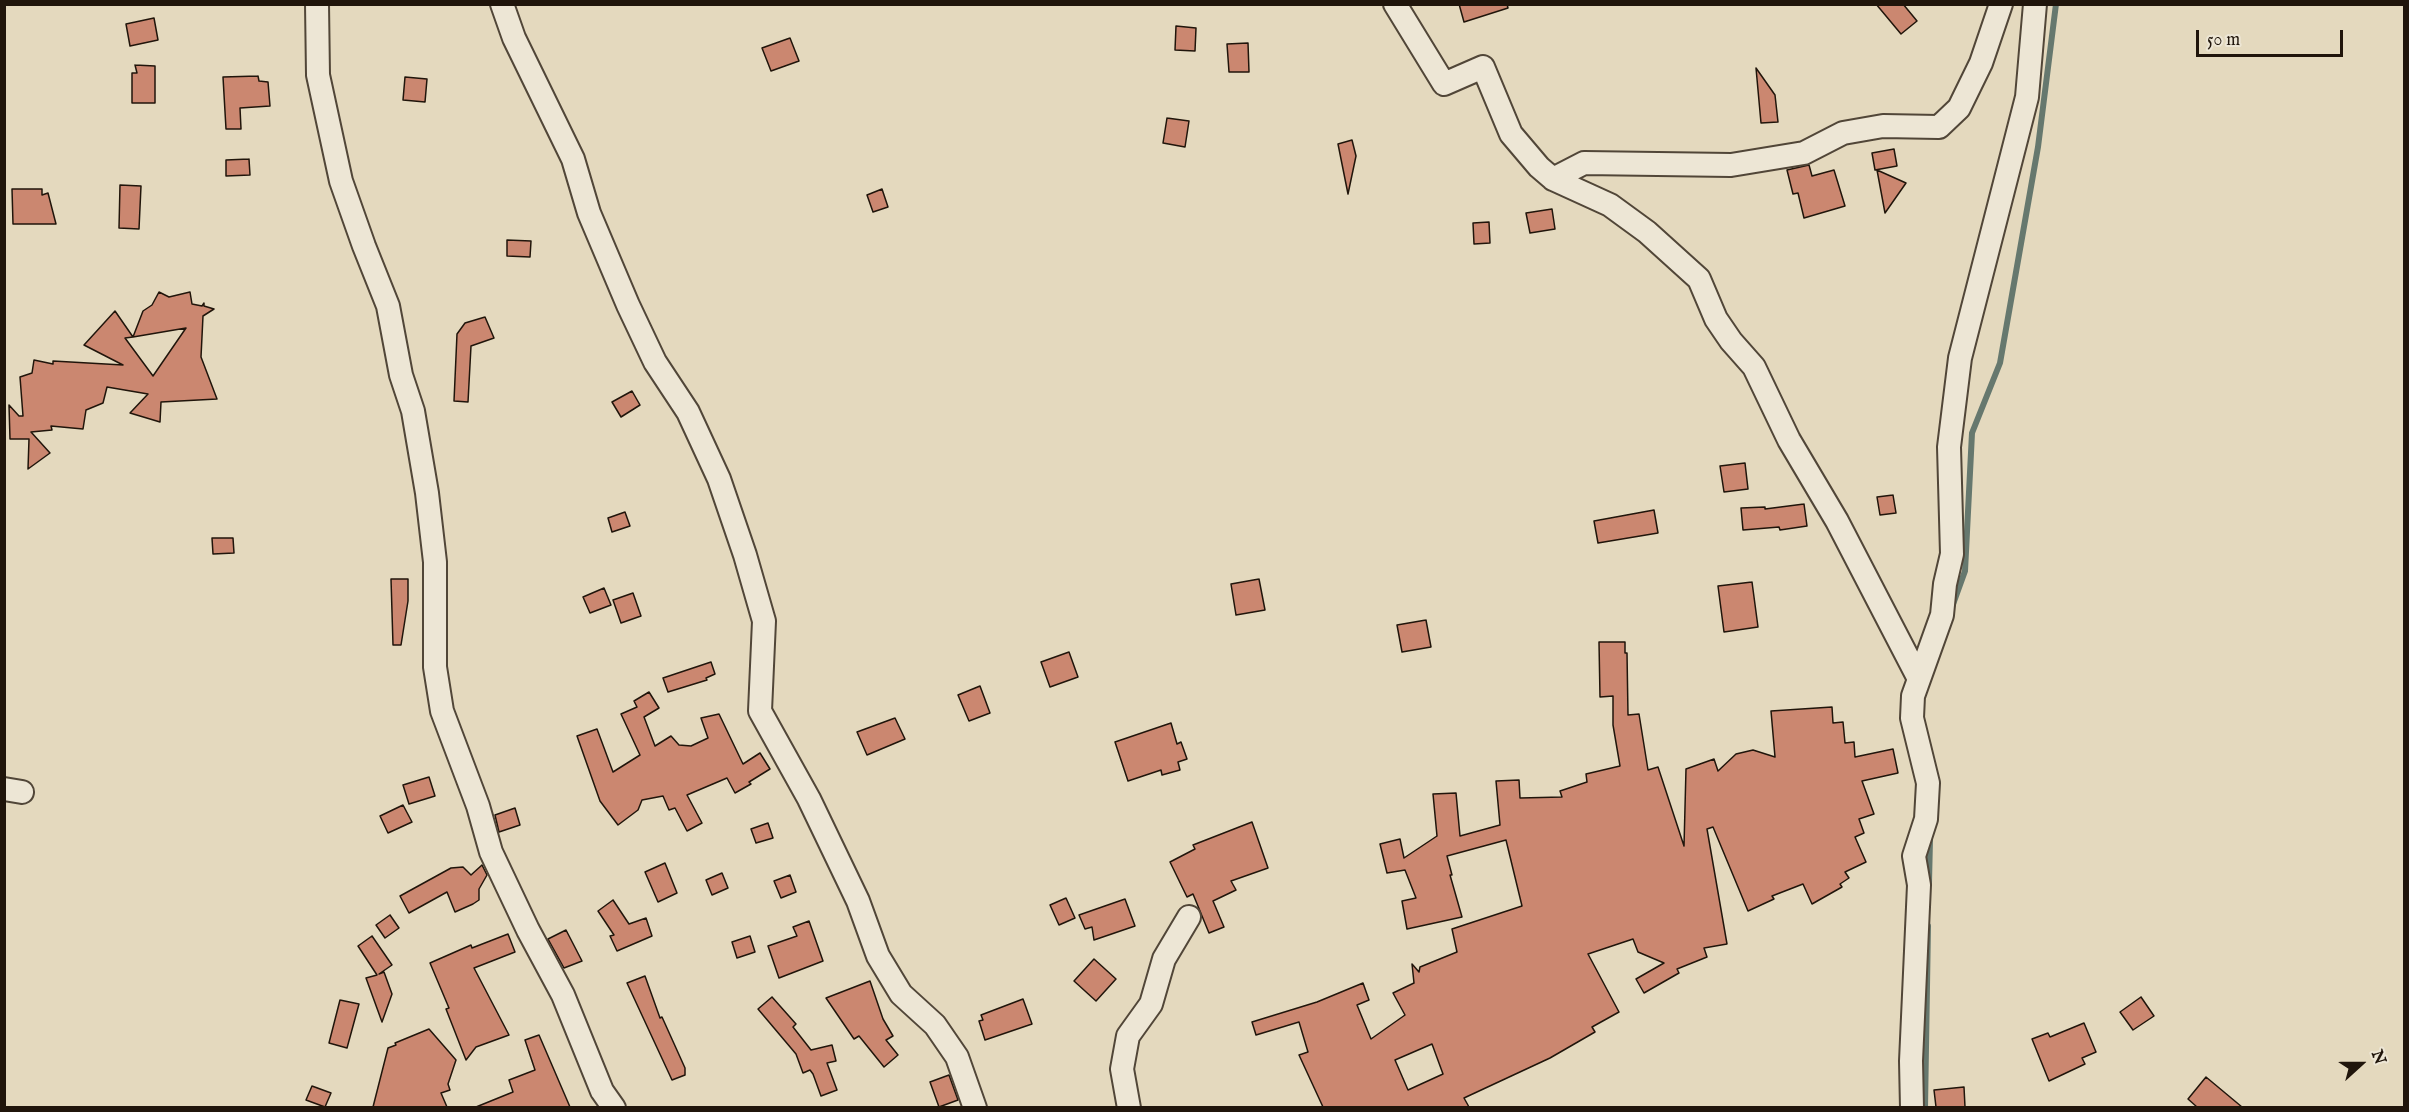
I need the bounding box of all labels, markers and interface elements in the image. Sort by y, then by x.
scale bar [2199,18,2346,56]
text: 50 m [2207,29,2240,52]
north arrow [2331,1034,2391,1094]
text: N [2366,1048,2390,1068]

